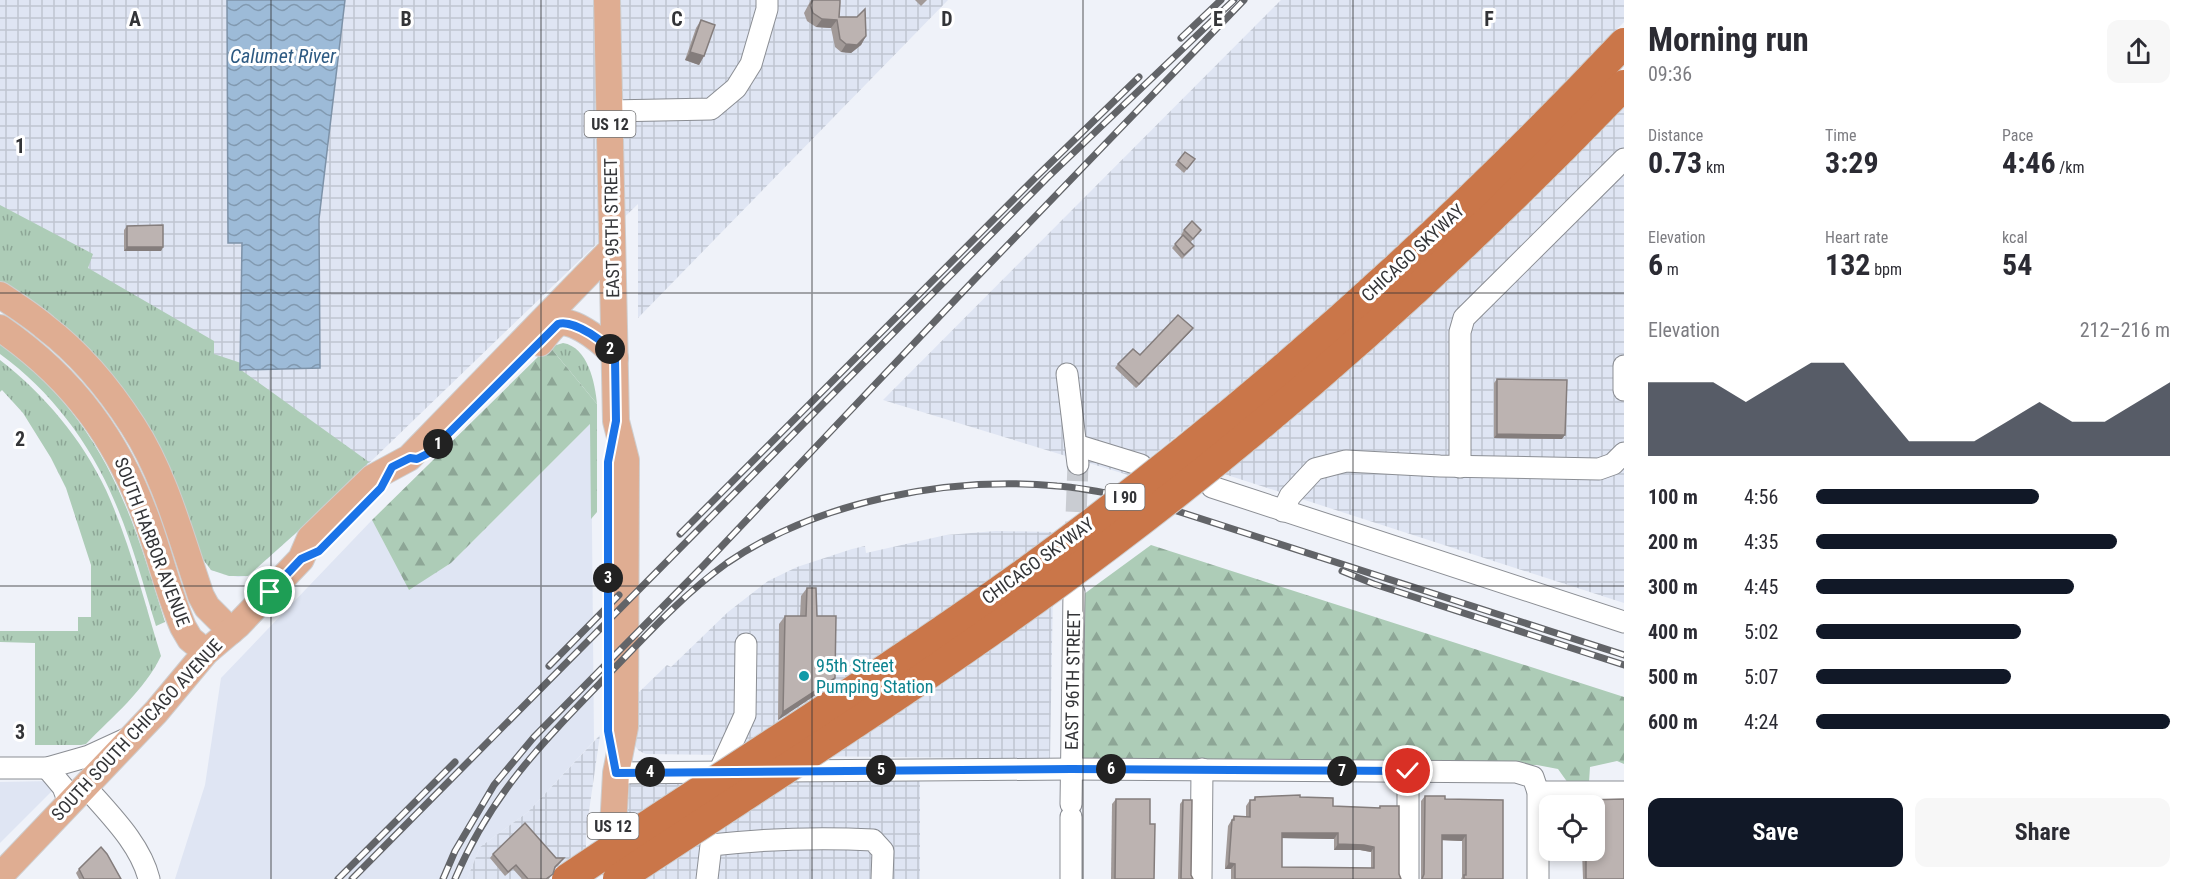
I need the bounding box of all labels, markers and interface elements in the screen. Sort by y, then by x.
text: A [129,7,141,31]
text: B [400,7,412,31]
text: C [671,7,683,31]
text: D [941,7,953,31]
text: E [1213,7,1223,31]
text: F [1484,7,1494,31]
text: Morning run [1648,20,1809,59]
button: share [2107,20,2170,83]
water label: Calumet River [230,44,337,68]
text: 09:36 [1648,62,1692,86]
road number: US 12 [584,111,636,137]
text: Distance [1648,126,1703,145]
text: Time [1825,126,1857,145]
text: Pace [2002,126,2033,145]
text: 1 [15,134,25,158]
text: 0.73 [1648,145,1702,180]
text: 3:29 [1825,145,1879,180]
text: 4:46 [2002,145,2056,180]
street label: EAST 95TH STREET [600,158,623,298]
text: km [1702,158,1725,177]
text: /km [2056,158,2085,177]
street label: CHICAGO SKYWAY [1357,199,1469,306]
text: Elevation [1648,228,1706,247]
text: Heart rate [1825,228,1888,247]
text: kcal [2002,228,2028,247]
text: 6 [1648,247,1663,282]
text: 132 [1825,247,1870,282]
text: 54 [2002,247,2032,282]
text: m [1663,260,1679,279]
text: bpm [1870,260,1902,279]
text: Elevation [1648,318,1720,342]
text: 212–216 m [2080,318,2170,342]
pin: 2 [595,334,625,364]
text: 2 [606,339,614,358]
text: 2 [15,427,25,451]
pin: 1 [423,429,453,459]
text: 1 [434,434,442,453]
street label: SOUTH HARBOR AVENUE [111,454,194,629]
road number: I 90 [1106,484,1144,510]
text: 100 m [1648,485,1698,509]
text: 4:56 [1744,485,1778,509]
street label: CHICAGO SKYWAY [978,513,1098,608]
text: 200 m [1648,530,1698,554]
text: 4:35 [1744,530,1778,554]
pin: 3 [593,563,623,593]
pin [244,566,295,617]
text: 3 [604,568,612,587]
icon: arrive [253,575,286,608]
text: 300 m [1648,575,1698,599]
text: 4:45 [1744,575,1778,599]
street label: EAST 96TH STREET [1061,610,1084,750]
text: 400 m [1648,620,1698,644]
text: 5:02 [1744,620,1778,644]
street label: SOUTH SOUTH CHICAGO AVENUE [47,634,226,825]
place label: 95th Street Pumping Station [816,655,933,697]
text: 500 m [1648,665,1698,689]
text: 5:07 [1744,665,1778,689]
marker: 95th Street Pumping Station [797,669,811,683]
text: 600 m [1648,710,1698,734]
text: 4:24 [1744,710,1778,734]
text: 3 [15,720,25,744]
pin [1382,745,1433,796]
pin: 6 [1096,754,1126,784]
icon: check [1391,754,1424,787]
pin: 5 [866,755,896,785]
pin: 7 [1327,756,1357,786]
pin: 4 [635,757,665,787]
text: 6 [1107,759,1115,778]
text: 5 [877,760,885,779]
text: 7 [1338,761,1346,780]
text: 4 [646,762,654,781]
map controls [1539,795,1605,861]
button: locate [1539,795,1605,861]
button: Save [1648,798,1903,867]
button: Share [1915,798,2170,867]
road number: US 12 [588,813,638,839]

